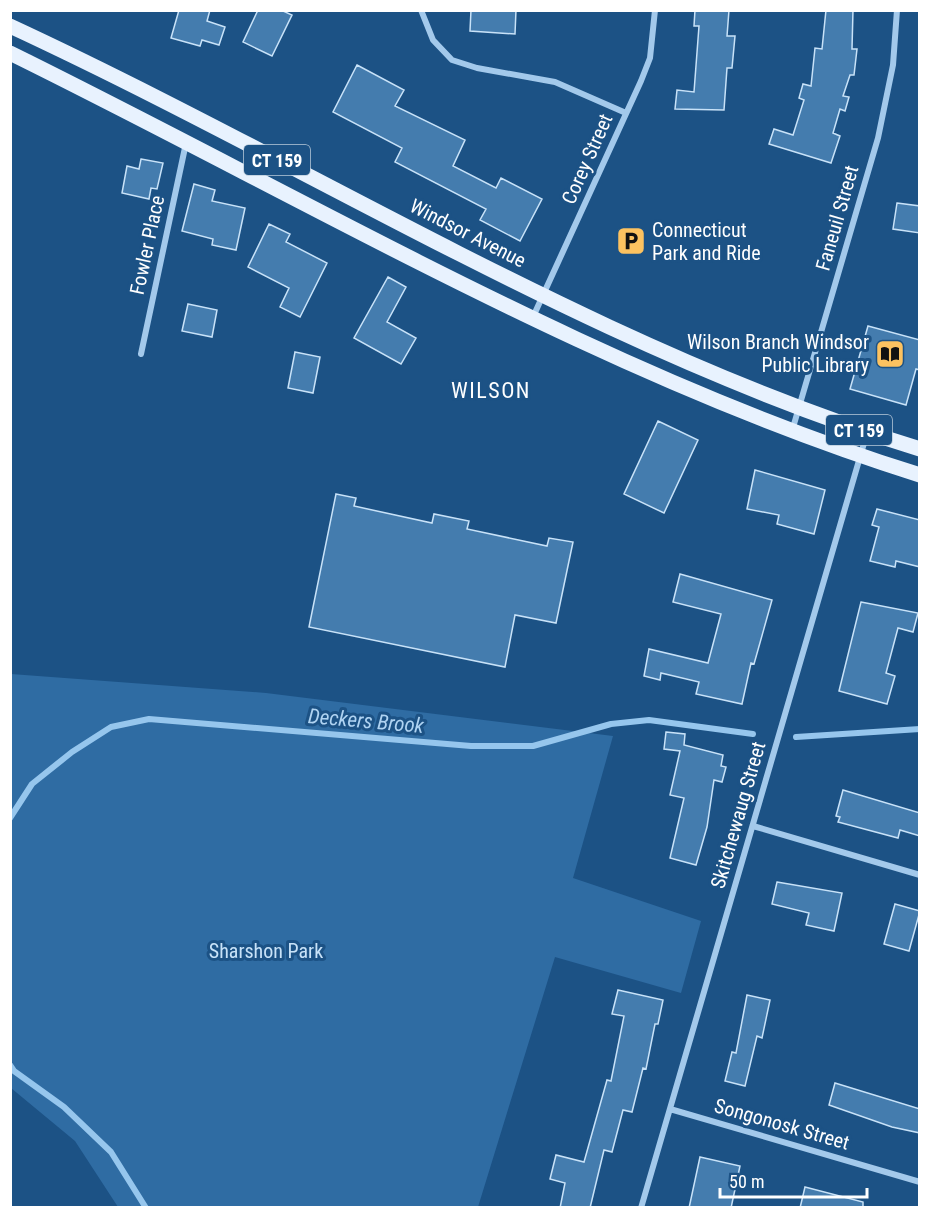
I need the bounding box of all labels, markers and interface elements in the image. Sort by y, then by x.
street label: Corey Street [556,110,618,208]
road number: CT 159 [244,145,310,175]
street label: Faneuil Street [811,163,863,273]
street label: Fowler Place [125,193,169,297]
street label: Windsor Avenue [406,194,530,272]
place label: Connecticut Park and Ride [652,218,761,265]
parking icon: Connecticut Park and Ride [615,225,647,257]
place label: Wilson Branch Windsor Public Library [687,330,869,377]
library icon: Wilson Branch Windsor Public Library [874,338,906,370]
district label: WILSON [451,378,531,403]
road number: CT 159 [826,415,892,445]
water label: Deckers Brook [307,704,426,738]
street label: Skitchewaug Street [706,739,770,891]
park label: Sharshon Park [209,939,323,963]
street label: Songonosk Street [712,1093,852,1155]
scale bar [720,1161,867,1199]
text: 50 m [729,1171,764,1192]

